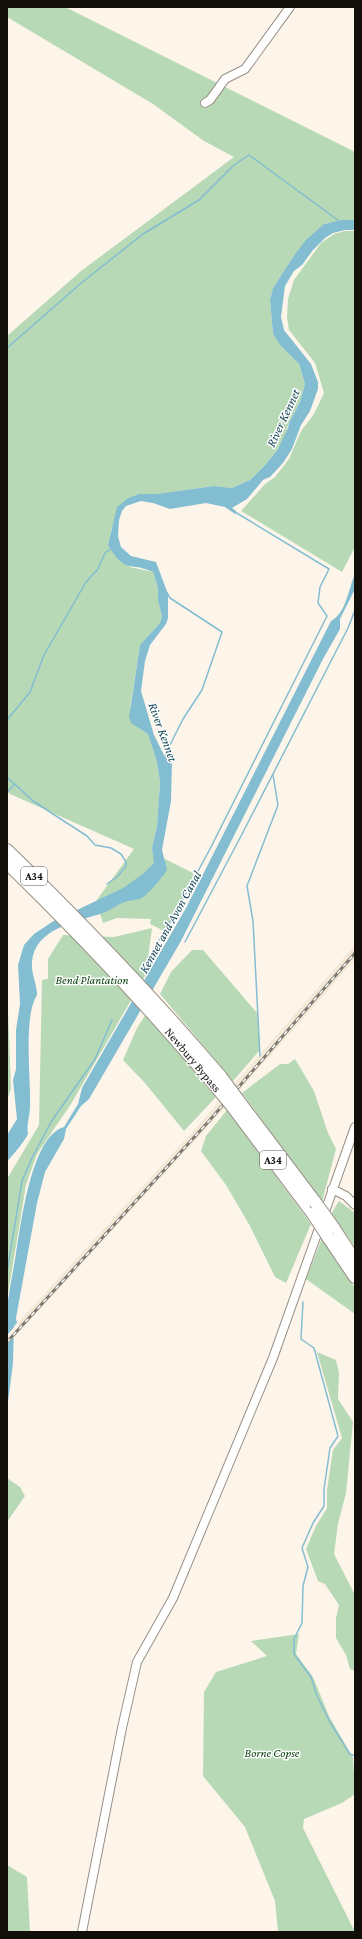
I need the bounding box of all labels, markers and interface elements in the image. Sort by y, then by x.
water label: River Kennet [263,387,303,449]
water label: River Kennet [145,700,181,764]
road number: A34 [21,867,47,885]
water label: Kennet and Avon Canal [136,868,205,976]
park label: Bend Plantation [56,973,128,987]
street label: Newbury Bypass [162,1025,224,1095]
road number: A34 [260,1151,286,1169]
park label: Borne Copse [245,1746,300,1760]

